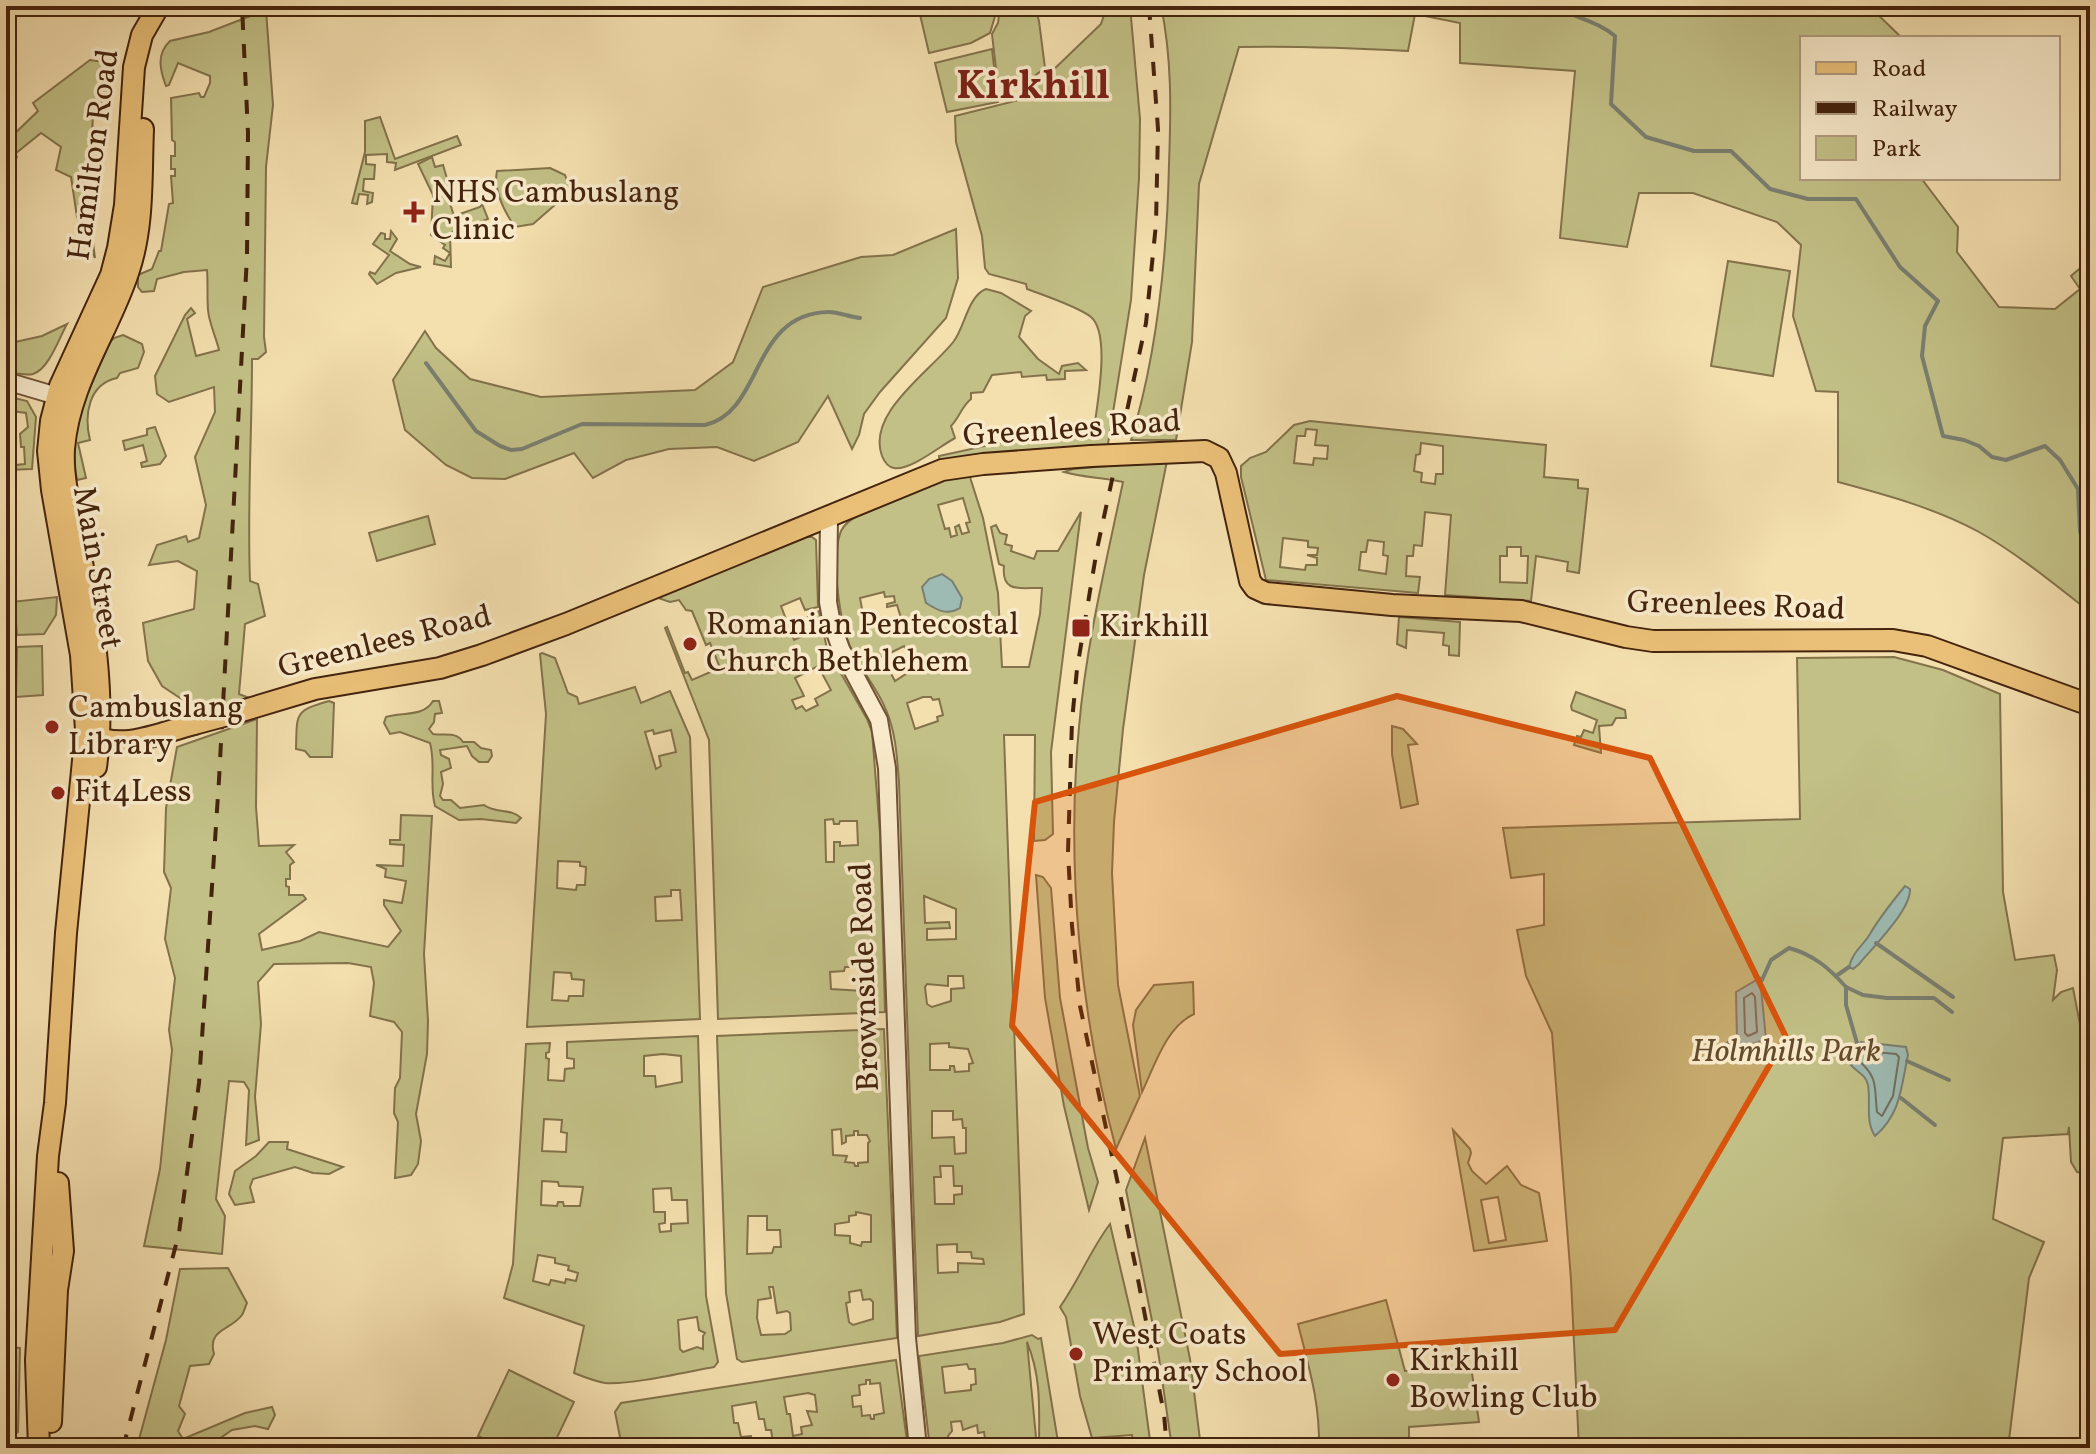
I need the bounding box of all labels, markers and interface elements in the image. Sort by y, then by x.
legend [1800,36,2060,180]
street label: Hamilton Road [58,46,132,264]
text: Road [1872,53,1926,87]
district label: Kirkhill [956,60,1110,116]
text: Railway [1872,93,1958,127]
text: Park [1872,133,1921,167]
place label: NHS Cambuslang Clinic [432,172,679,253]
marker: NHS Cambuslang Clinic [403,201,425,223]
street label: Greenlees Road [961,400,1183,460]
street label: Main Street [60,483,132,653]
street label: Greenlees Road [1626,581,1846,633]
street label: Greenlees Road [274,595,496,691]
place label: Romanian Pentecostal Church Bethlehem [706,604,1019,685]
place label: Kirkhill [1099,606,1209,650]
marker: Kirkhill [1070,617,1092,639]
marker: Romanian Pentecostal Church Bethlehem [681,635,699,653]
place label: Cambuslang Library [68,687,243,768]
marker: Cambuslang Library [43,718,61,736]
place label: Fit4Less [74,771,191,815]
marker: Fit4Less [49,784,67,802]
street label: Brownside Road [840,862,892,1092]
park label: Holmhills Park [1691,1031,1881,1075]
place label: West Coats Primary School [1092,1314,1308,1395]
place label: Kirkhill Bowling Club [1409,1340,1597,1421]
marker: West Coats Primary School [1067,1345,1085,1363]
marker: Kirkhill Bowling Club [1384,1371,1402,1389]

